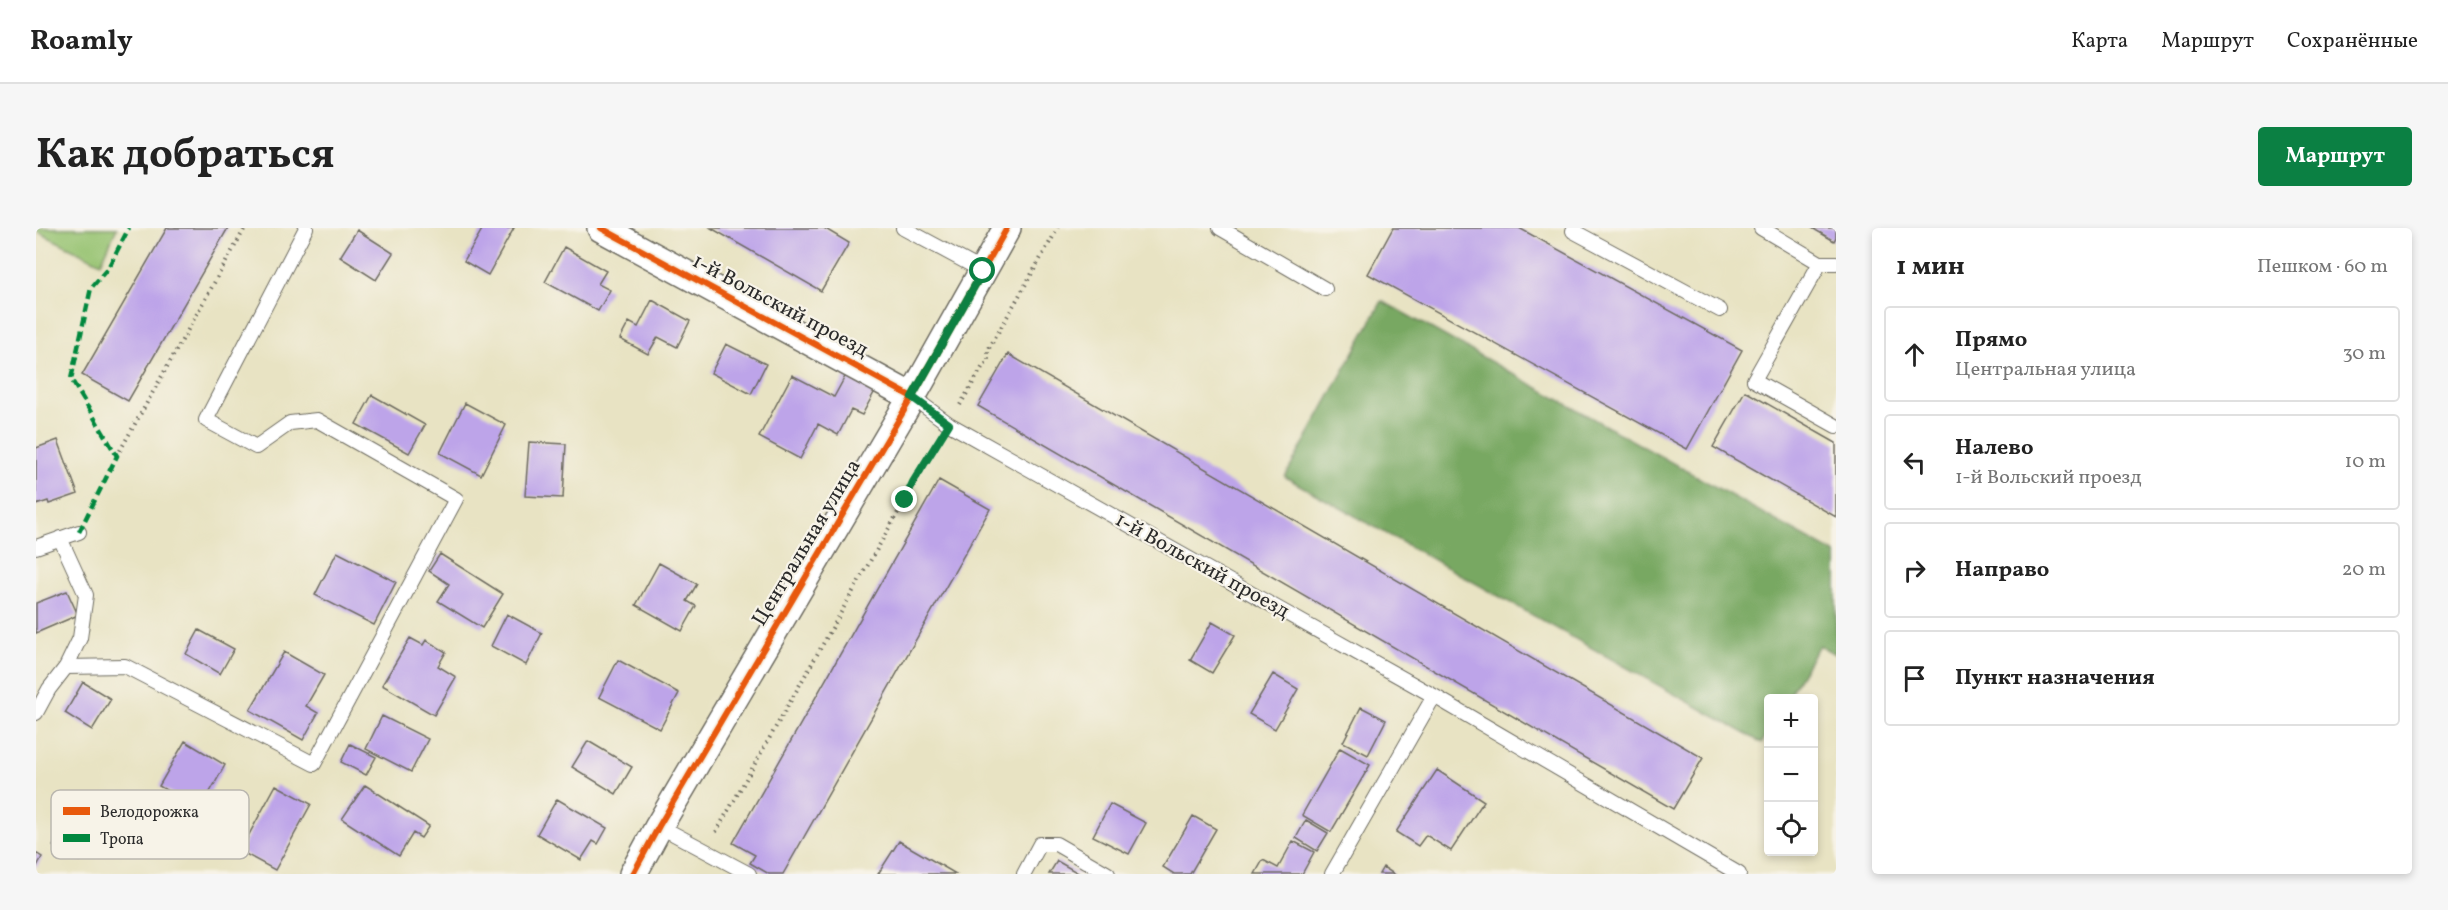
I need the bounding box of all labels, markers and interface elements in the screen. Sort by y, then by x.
text: Roamly [30,22,133,61]
text: Карта [2071,27,2128,56]
text: Маршрут [2161,27,2254,56]
text: Сохранённые [2287,27,2418,56]
text: Как добраться [36,127,335,186]
button: Маршрут [2258,127,2412,186]
street label: 1-й Вольский проезд [687,247,873,365]
text: 1 мин [1896,249,1965,285]
text: Пешком · 60 m [2257,253,2388,281]
route start [969,257,995,283]
text: Прямо [1955,325,2027,356]
icon: ahead [1898,338,1931,371]
text: 30 m [2342,340,2386,368]
text: Центральная улица [1955,356,2136,384]
text: Налево [1955,433,2034,464]
icon: left [1898,446,1931,479]
text: 10 m [2345,448,2386,476]
street label: Центральная улица [746,454,868,632]
text: 1-й Вольский проезд [1955,464,2142,492]
route end [891,486,917,512]
street label: 1-й Вольский проезд [1109,506,1295,626]
icon: right [1898,554,1931,587]
text: Направо [1955,555,2049,586]
text: 20 m [2342,556,2386,584]
icon: arrive [1898,662,1931,695]
text: Пункт назначения [1955,663,2155,694]
map controls [1764,694,1818,856]
button: + [1764,694,1818,748]
button: − [1764,748,1818,802]
legend [51,790,249,859]
text: Велодорожка [100,802,199,824]
button: locate [1764,802,1818,856]
text: Тропа [100,829,144,851]

